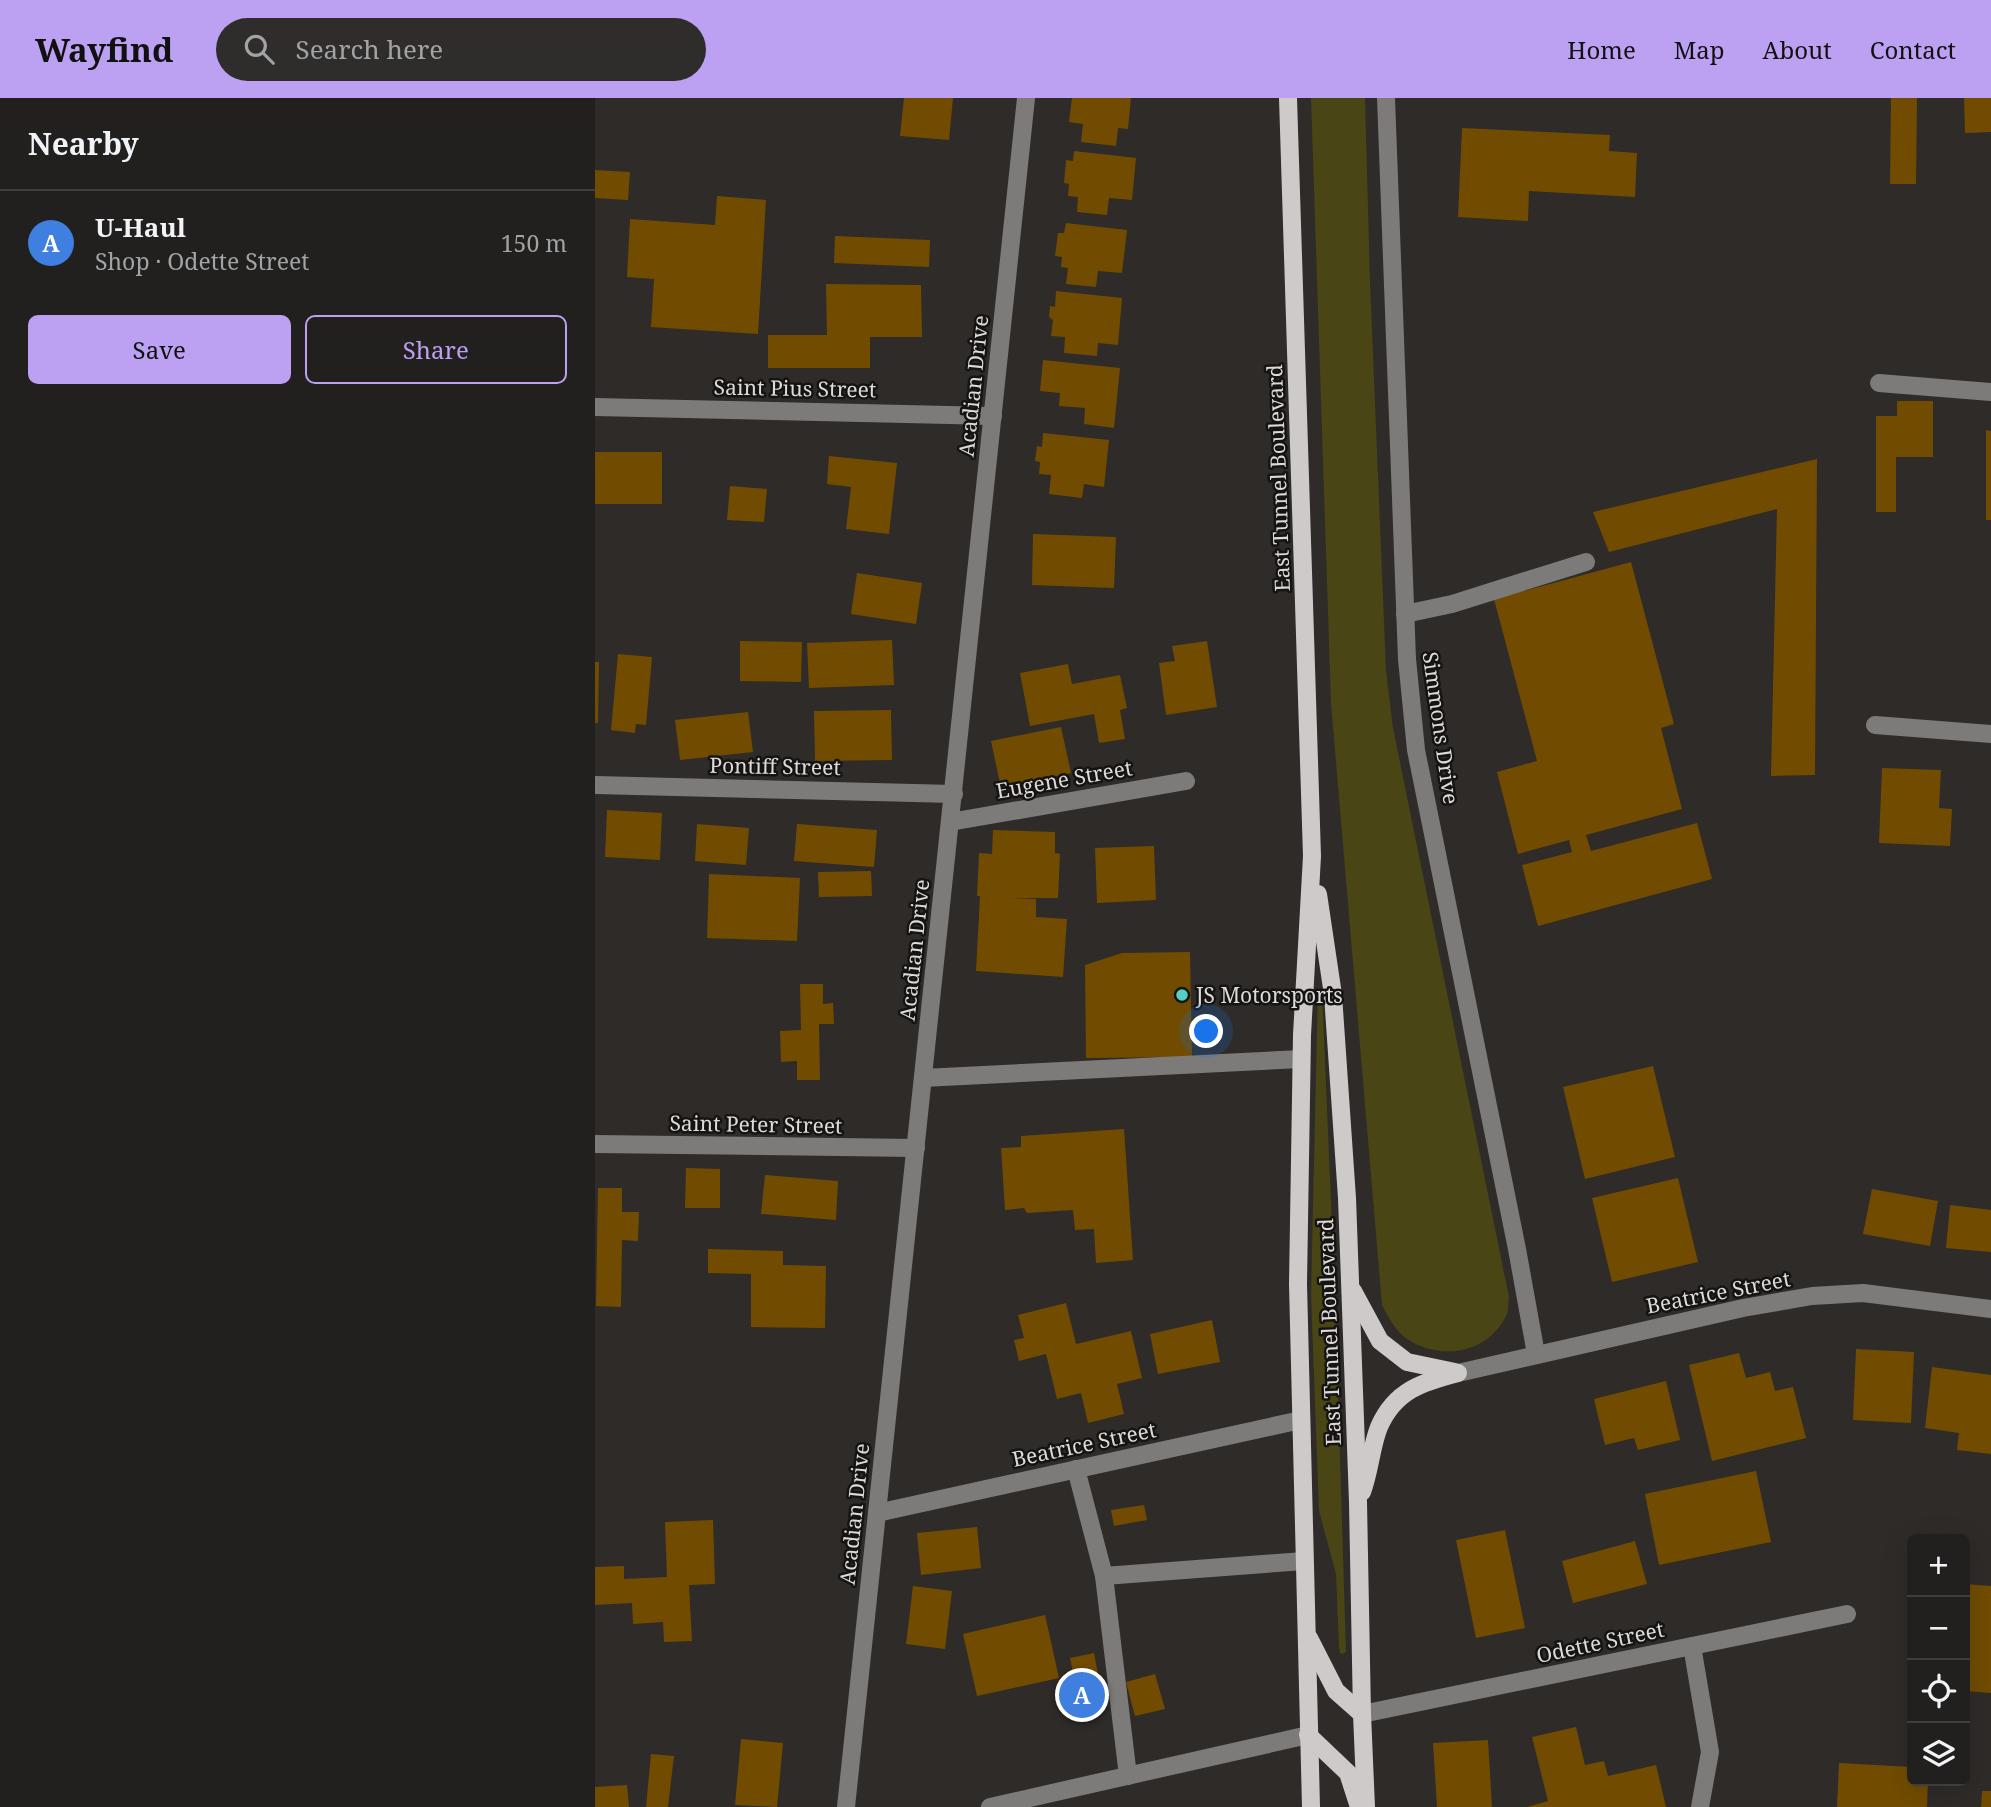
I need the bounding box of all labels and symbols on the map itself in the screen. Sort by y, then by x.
street label: Acadian Drive [952,314,994,458]
street label: East Tunnel Boulevard [1260,364,1296,592]
street label: Saint Pius Street [713,373,877,403]
street label: Simmons Drive [1416,650,1466,806]
street label: Pontiff Street [709,751,841,781]
street label: Eugene Street [994,753,1134,805]
street label: Acadian Drive [893,878,935,1022]
place label: JS Motorsports [1195,981,1343,1009]
marker: JS Motorsports [1174,987,1190,1003]
your location [1189,1014,1223,1048]
street label: Saint Peter Street [669,1108,843,1140]
street label: East Tunnel Boulevard [1311,1218,1347,1446]
street label: Beatrice Street [1643,1264,1793,1320]
street label: Beatrice Street [1009,1415,1159,1473]
street label: Acadian Drive [833,1442,875,1586]
street label: Odette Street [1534,1615,1666,1669]
pin: A [1059,1669,1105,1721]

